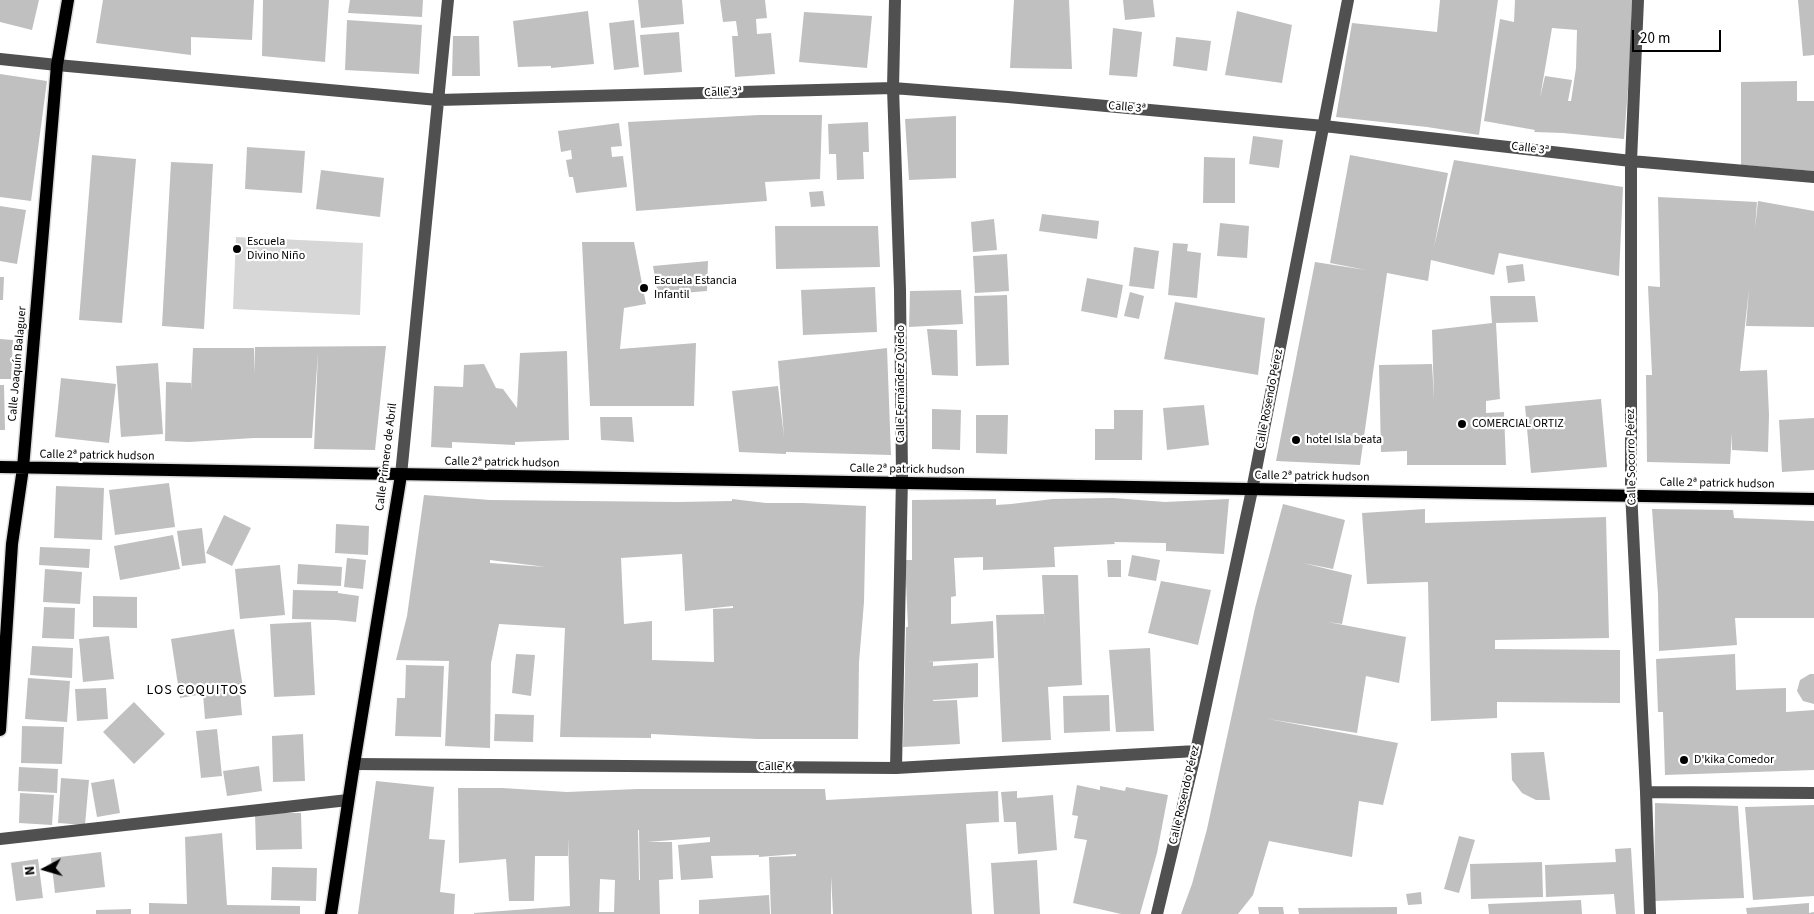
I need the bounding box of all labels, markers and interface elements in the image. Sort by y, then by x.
scale bar [1634,20,1723,52]
text: 20 m [1640,28,1670,49]
street label: Calle 3ª [704,85,742,101]
street label: Calle 3ª [1108,99,1146,117]
street label: Calle 3ª [1511,140,1549,158]
place label: Escuela Divino Niño [247,235,305,263]
marker: Escuela Divino Niño [231,243,243,255]
place label: Escuela Estancia Infantil [654,274,737,302]
marker: Escuela Estancia Infantil [638,282,650,294]
street label: Calle Joaquín Balaguer [6,306,30,422]
street label: Calle Fernández Oviedo [894,325,908,443]
street label: Calle Rosendo Pérez [1253,348,1287,450]
street label: Calle Primero de Abril [373,402,401,512]
street label: Calle Socorro Pérez [1624,409,1640,505]
place label: COMERCIAL ORTIZ [1472,417,1564,431]
marker: COMERCIAL ORTIZ [1456,418,1468,430]
place label: hotel Isla beata [1306,433,1382,447]
marker: hotel Isla beata [1290,434,1302,446]
street label: Calle 2ª patrick hudson [39,448,155,464]
street label: Calle 2ª patrick hudson [444,455,560,471]
street label: Calle 2ª patrick hudson [849,462,965,478]
street label: Calle 2ª patrick hudson [1254,469,1370,485]
street label: Calle 2ª patrick hudson [1659,476,1775,492]
district label: LOS COQUITOS [145,683,249,699]
street label: Calle Rosendo Pérez [1167,744,1203,846]
place label: D'kika Comedor [1694,753,1774,767]
marker: D'kika Comedor [1678,754,1690,766]
street label: Calle K [758,760,792,774]
north arrow [20,844,70,894]
text: N [20,865,41,876]

